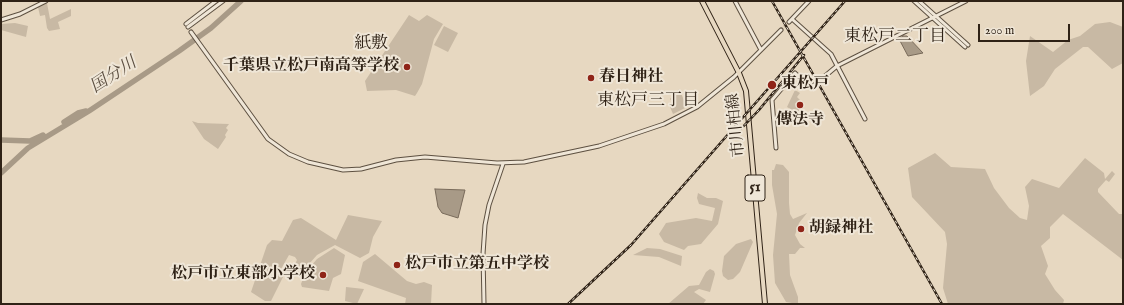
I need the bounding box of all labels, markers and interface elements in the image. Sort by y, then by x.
scale bar [980,16,1072,42]
text: 200 m [985,23,1014,38]
district label: 東松戸二丁目 [844,28,946,48]
district label: 紙敷 [354,35,388,55]
water label: 国分川 [87,54,141,98]
place label: 千葉県立松戸南高等学校 [223,57,399,77]
marker: 千葉県立松戸南高等学校 [402,62,412,72]
place label: 春日神社 [599,68,663,88]
marker: 春日神社 [586,73,596,83]
place label: 東松戸 [781,75,829,95]
marker: 東松戸 [766,79,778,91]
district label: 東松戸三丁目 [597,92,699,112]
street label: 市川柏線 [724,92,750,158]
marker: 傳法寺 [795,100,805,110]
place label: 傳法寺 [776,111,824,131]
road number: 51 [745,175,765,201]
place label: 胡録神社 [809,219,873,239]
marker: 胡録神社 [796,224,806,234]
place label: 松戸市立第五中学校 [405,255,549,275]
marker: 松戸市立第五中学校 [392,260,402,270]
place label: 松戸市立東部小学校 [171,265,315,285]
marker: 松戸市立東部小学校 [318,270,328,280]

